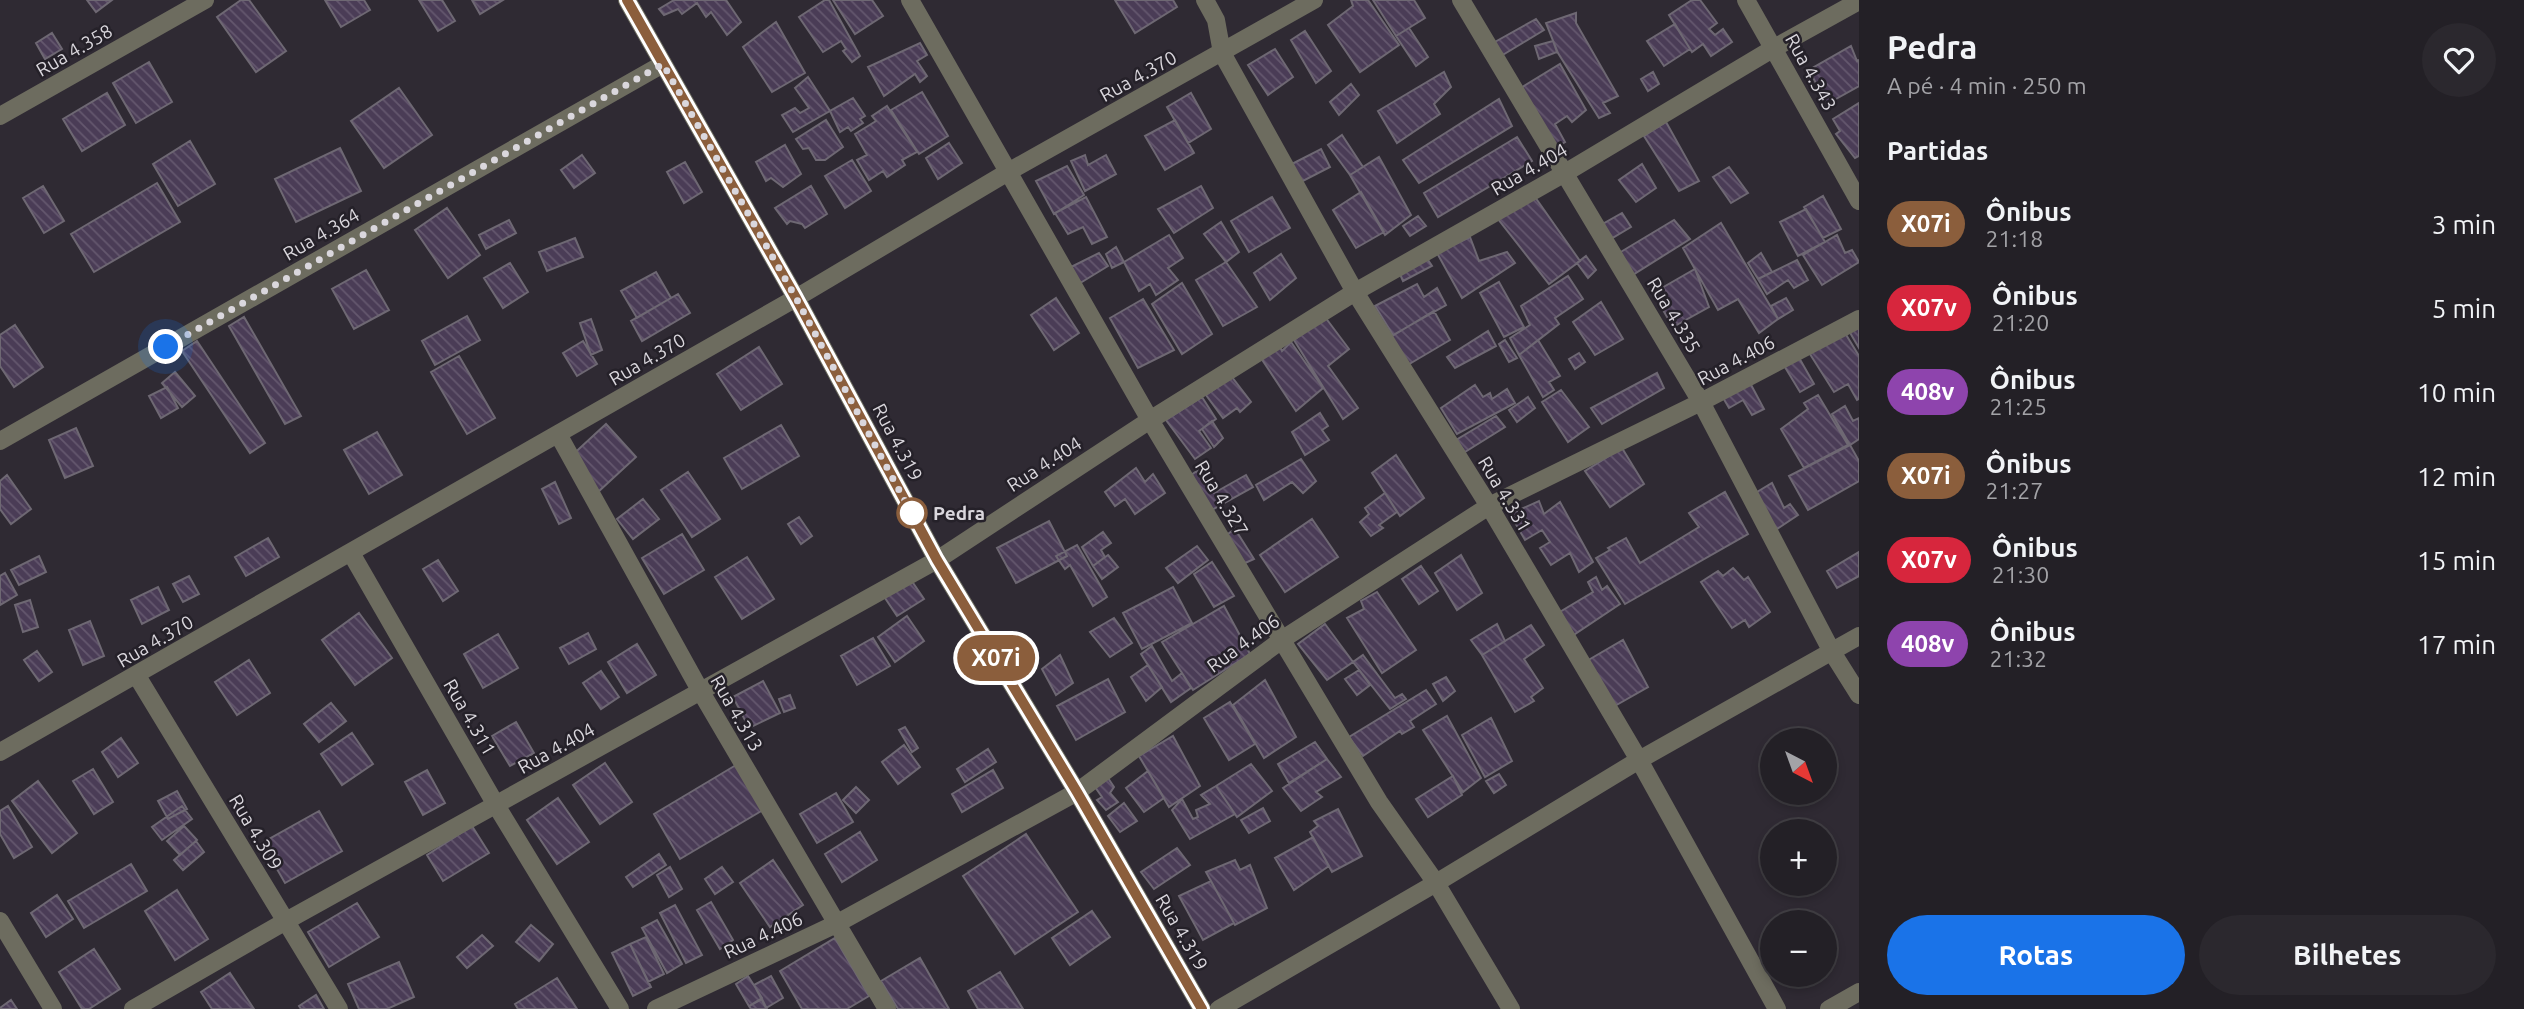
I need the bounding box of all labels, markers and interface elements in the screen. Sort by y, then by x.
street label: Rua 4.358 [32,19,116,81]
button: heart [2422,23,2496,97]
text: Pedra [1887,28,1977,65]
street label: Rua 4.343 [1781,30,1841,114]
street label: Rua 4.370 [1096,46,1180,106]
text: A pé · 4 min · 250 m [1887,73,2087,98]
text: Partidas [1887,136,1988,165]
street label: Rua 4.404 [1487,138,1571,200]
text: Ônibus [1986,197,2072,226]
street label: Rua 4.364 [279,203,363,265]
text: X07i [1901,210,1951,237]
text: 3 min [2432,210,2496,239]
text: 21:18 [1986,226,2043,251]
street label: Rua 4.335 [1643,273,1705,357]
text: Ônibus [1992,281,2078,310]
text: X07v [1901,294,1957,321]
text: 5 min [2432,294,2496,323]
text: 21:20 [1992,310,2049,335]
street label: Rua 4.370 [605,328,689,390]
your location [148,329,183,364]
street label: Rua 4.406 [1694,330,1778,390]
text: Ônibus [1989,365,2075,394]
text: 408v [1901,378,1954,405]
text: 10 min [2417,378,2496,407]
text: 21:25 [1989,394,2047,419]
street label: Rua 4.319 [868,400,928,484]
street label: Rua 4.404 [1003,432,1085,496]
text: Ônibus [1986,449,2072,478]
street label: Rua 4.331 [1474,452,1536,536]
street label: Rua 4.327 [1191,456,1253,540]
text: X07i [1901,462,1951,489]
text: 12 min [2417,462,2496,491]
text: 21:27 [1986,478,2043,503]
marker: Pedra [897,498,927,528]
place label: Pedra [933,502,985,524]
text: Ônibus [1992,533,2078,562]
text: X07v [1901,546,1957,573]
text: 15 min [2417,546,2496,575]
text: 21:30 [1992,562,2049,587]
street label: Rua 4.406 [1202,609,1284,677]
street label: Rua 4.370 [113,610,197,672]
text: Ônibus [1989,617,2075,646]
text: 408v [1901,630,1954,657]
text: 17 min [2417,630,2496,659]
line badge: X07i [947,635,1045,681]
text: X07i [971,644,1021,671]
text: 21:32 [1989,646,2047,671]
street label: Rua 4.313 [706,671,768,755]
street label: Rua 4.311 [439,675,501,759]
street label: Rua 4.404 [514,718,598,778]
north arrow [1760,728,1838,805]
map controls [1760,728,1837,987]
street label: Rua 4.309 [225,790,287,874]
button: + [1760,819,1837,896]
street label: Rua 4.319 [1151,890,1213,974]
street label: Rua 4.406 [720,907,806,963]
button: − [1760,910,1837,987]
button: Rotas [1887,915,2185,995]
button: Bilhetes [2199,915,2496,995]

